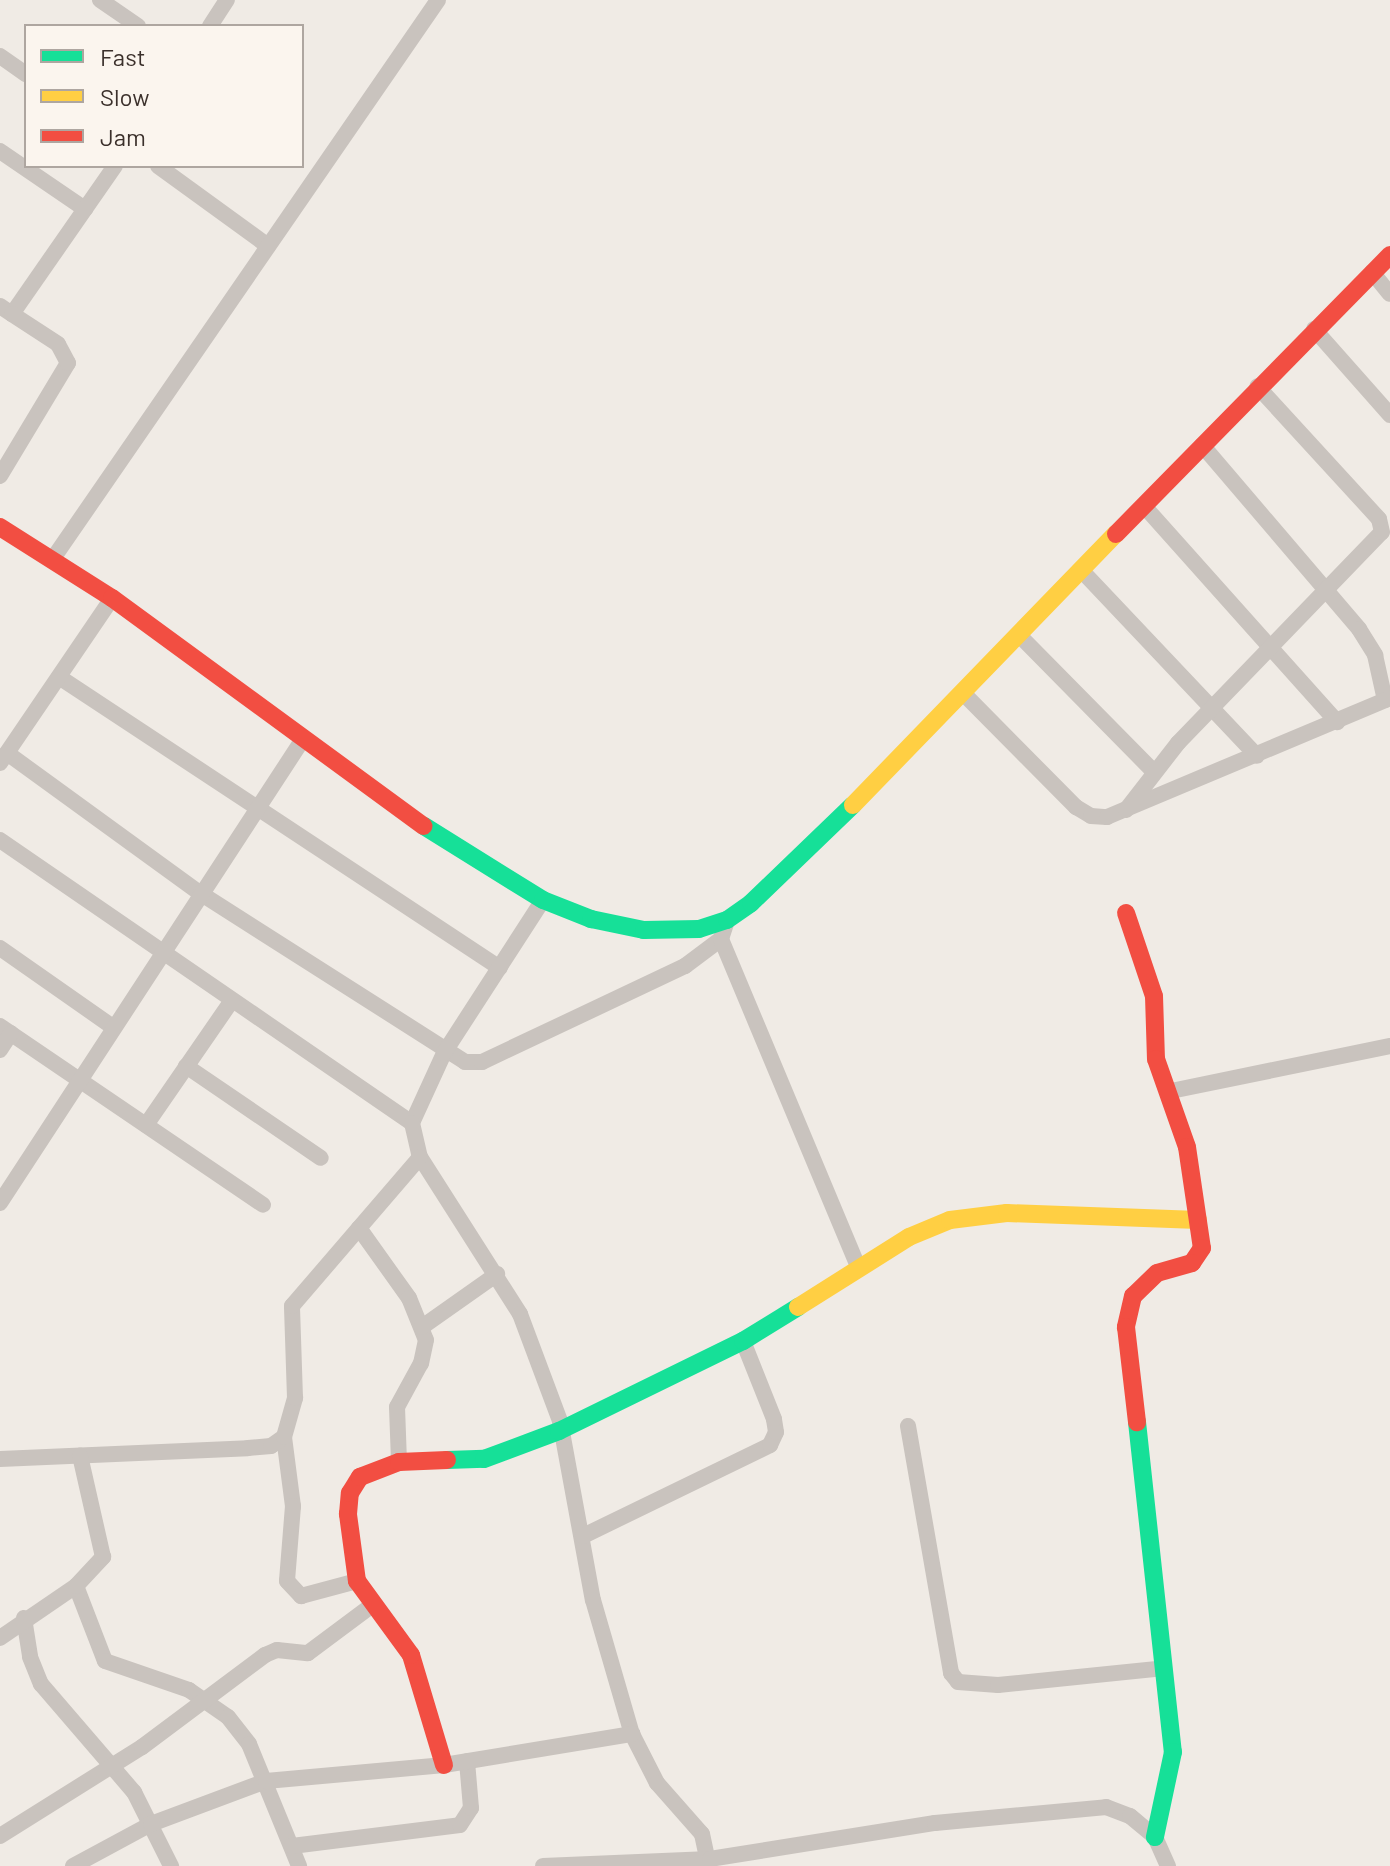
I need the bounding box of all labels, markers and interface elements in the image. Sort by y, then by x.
legend [24,24,304,168]
text: Fast [100,42,145,71]
text: Slow [100,82,149,111]
text: Jam [100,122,146,151]

